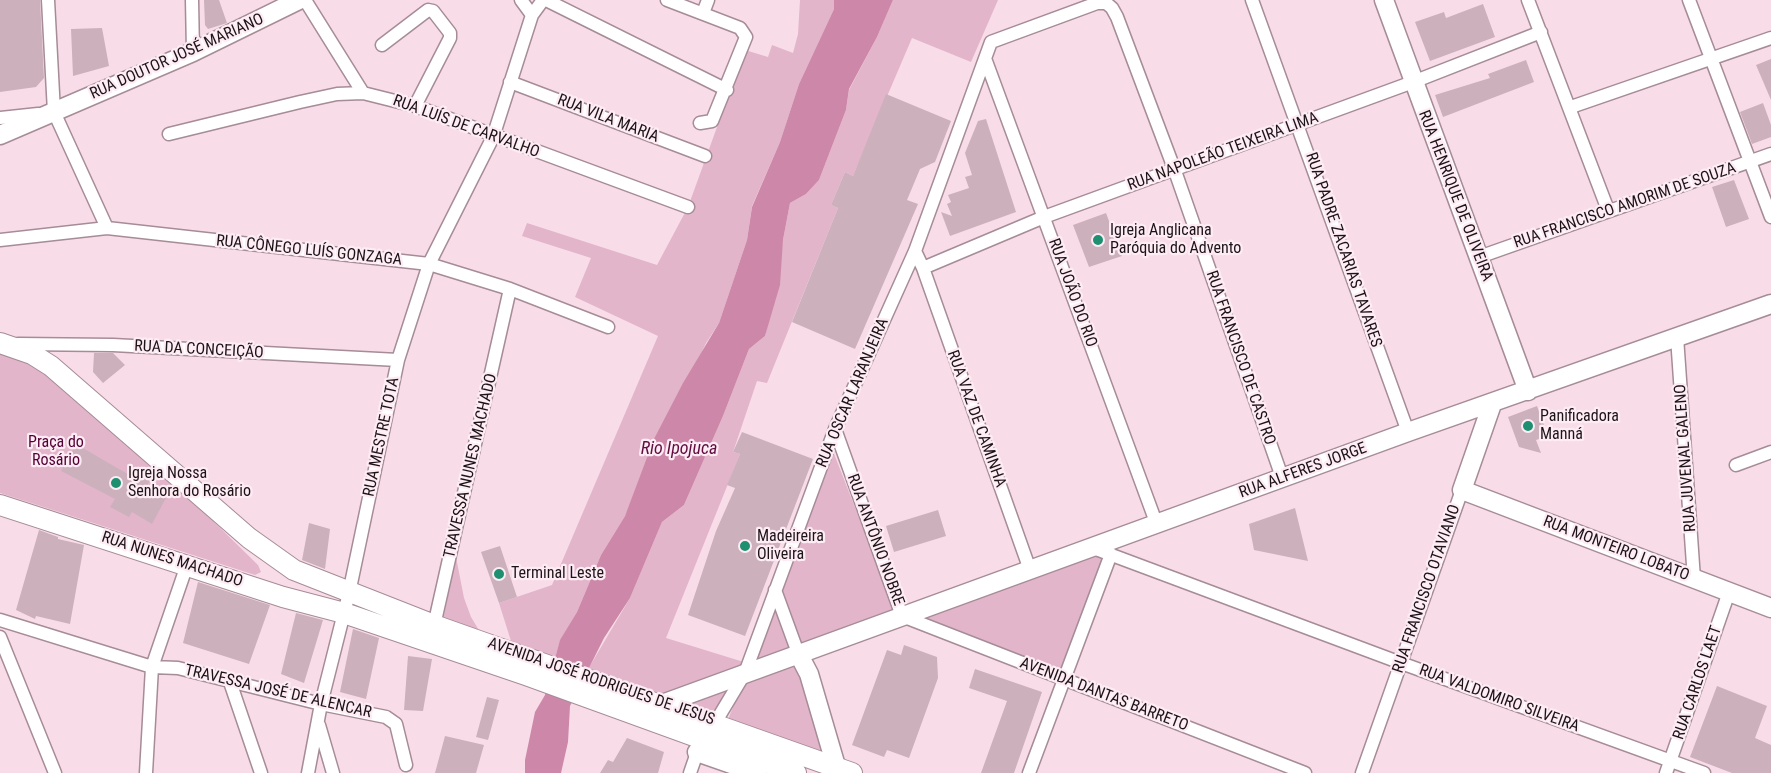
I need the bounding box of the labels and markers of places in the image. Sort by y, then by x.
place label: Igreja Anglicana Paróquia do Advento [1110,221,1241,259]
marker: Igreja Anglicana Paróquia do Advento [1091,233,1105,247]
place label: Panificadora Manná [1540,407,1619,445]
marker: Panificadora Manná [1521,419,1535,433]
place label: Igreja Nossa Senhora do Rosário [128,464,251,502]
marker: Igreja Nossa Senhora do Rosário [109,476,123,490]
place label: Madeireira Oliveira [757,527,824,565]
marker: Madeireira Oliveira [738,539,752,553]
place label: Terminal Leste [511,564,604,584]
marker: Terminal Leste [492,567,506,581]

